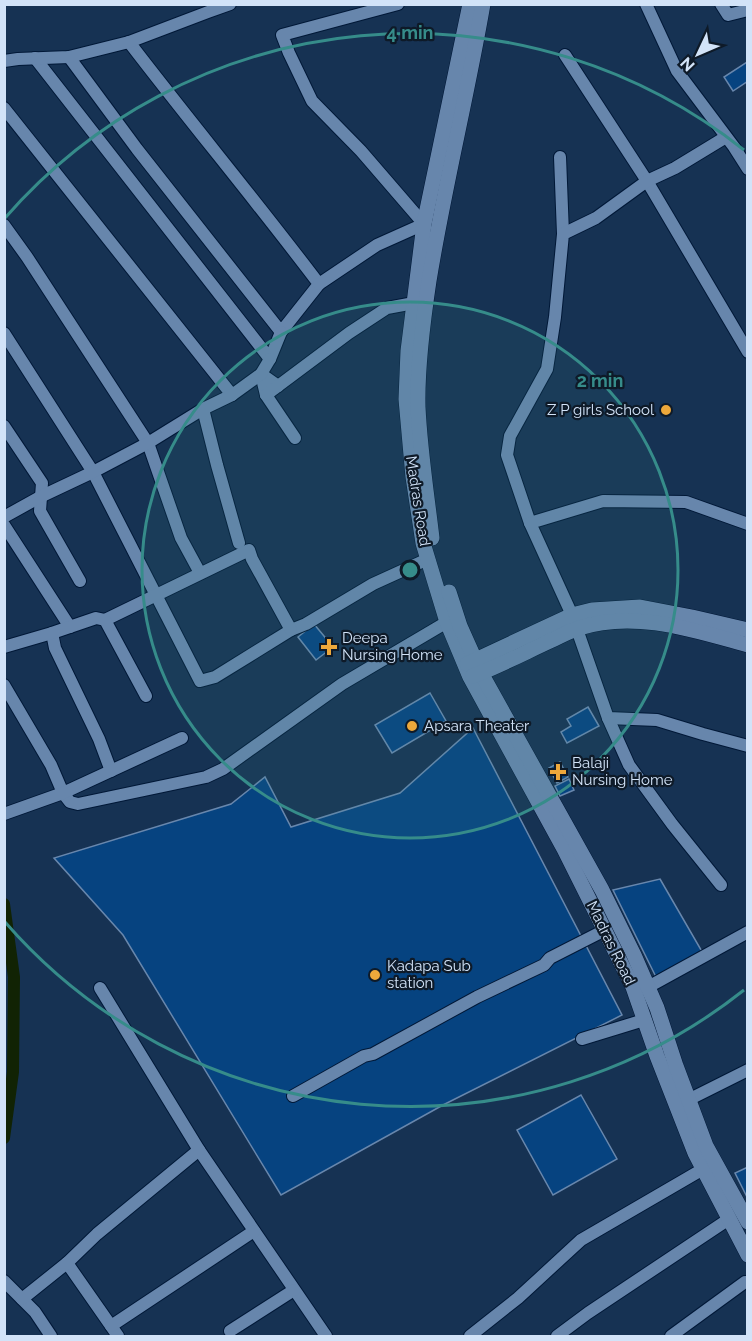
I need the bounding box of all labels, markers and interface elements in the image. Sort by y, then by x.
text: 4 min [387,22,433,43]
north arrow [668,24,728,84]
text: N [676,53,699,75]
text: 2 min [577,370,623,391]
place label: Z P girls School [547,401,655,419]
marker: Z P girls School [659,403,673,417]
street label: Madras Road [402,455,434,547]
centre of rings [400,560,420,580]
place label: Deepa Nursing Home [342,629,443,664]
marker: Deepa Nursing Home [320,638,338,656]
place label: Apsara Theater [424,717,530,735]
marker: Apsara Theater [405,719,419,733]
place label: Balaji Nursing Home [572,754,673,789]
marker: Balaji Nursing Home [549,763,567,781]
street label: Madras Road [583,898,639,988]
place label: Kadapa Sub station [387,957,471,992]
marker: Kadapa Sub station [368,968,382,982]

